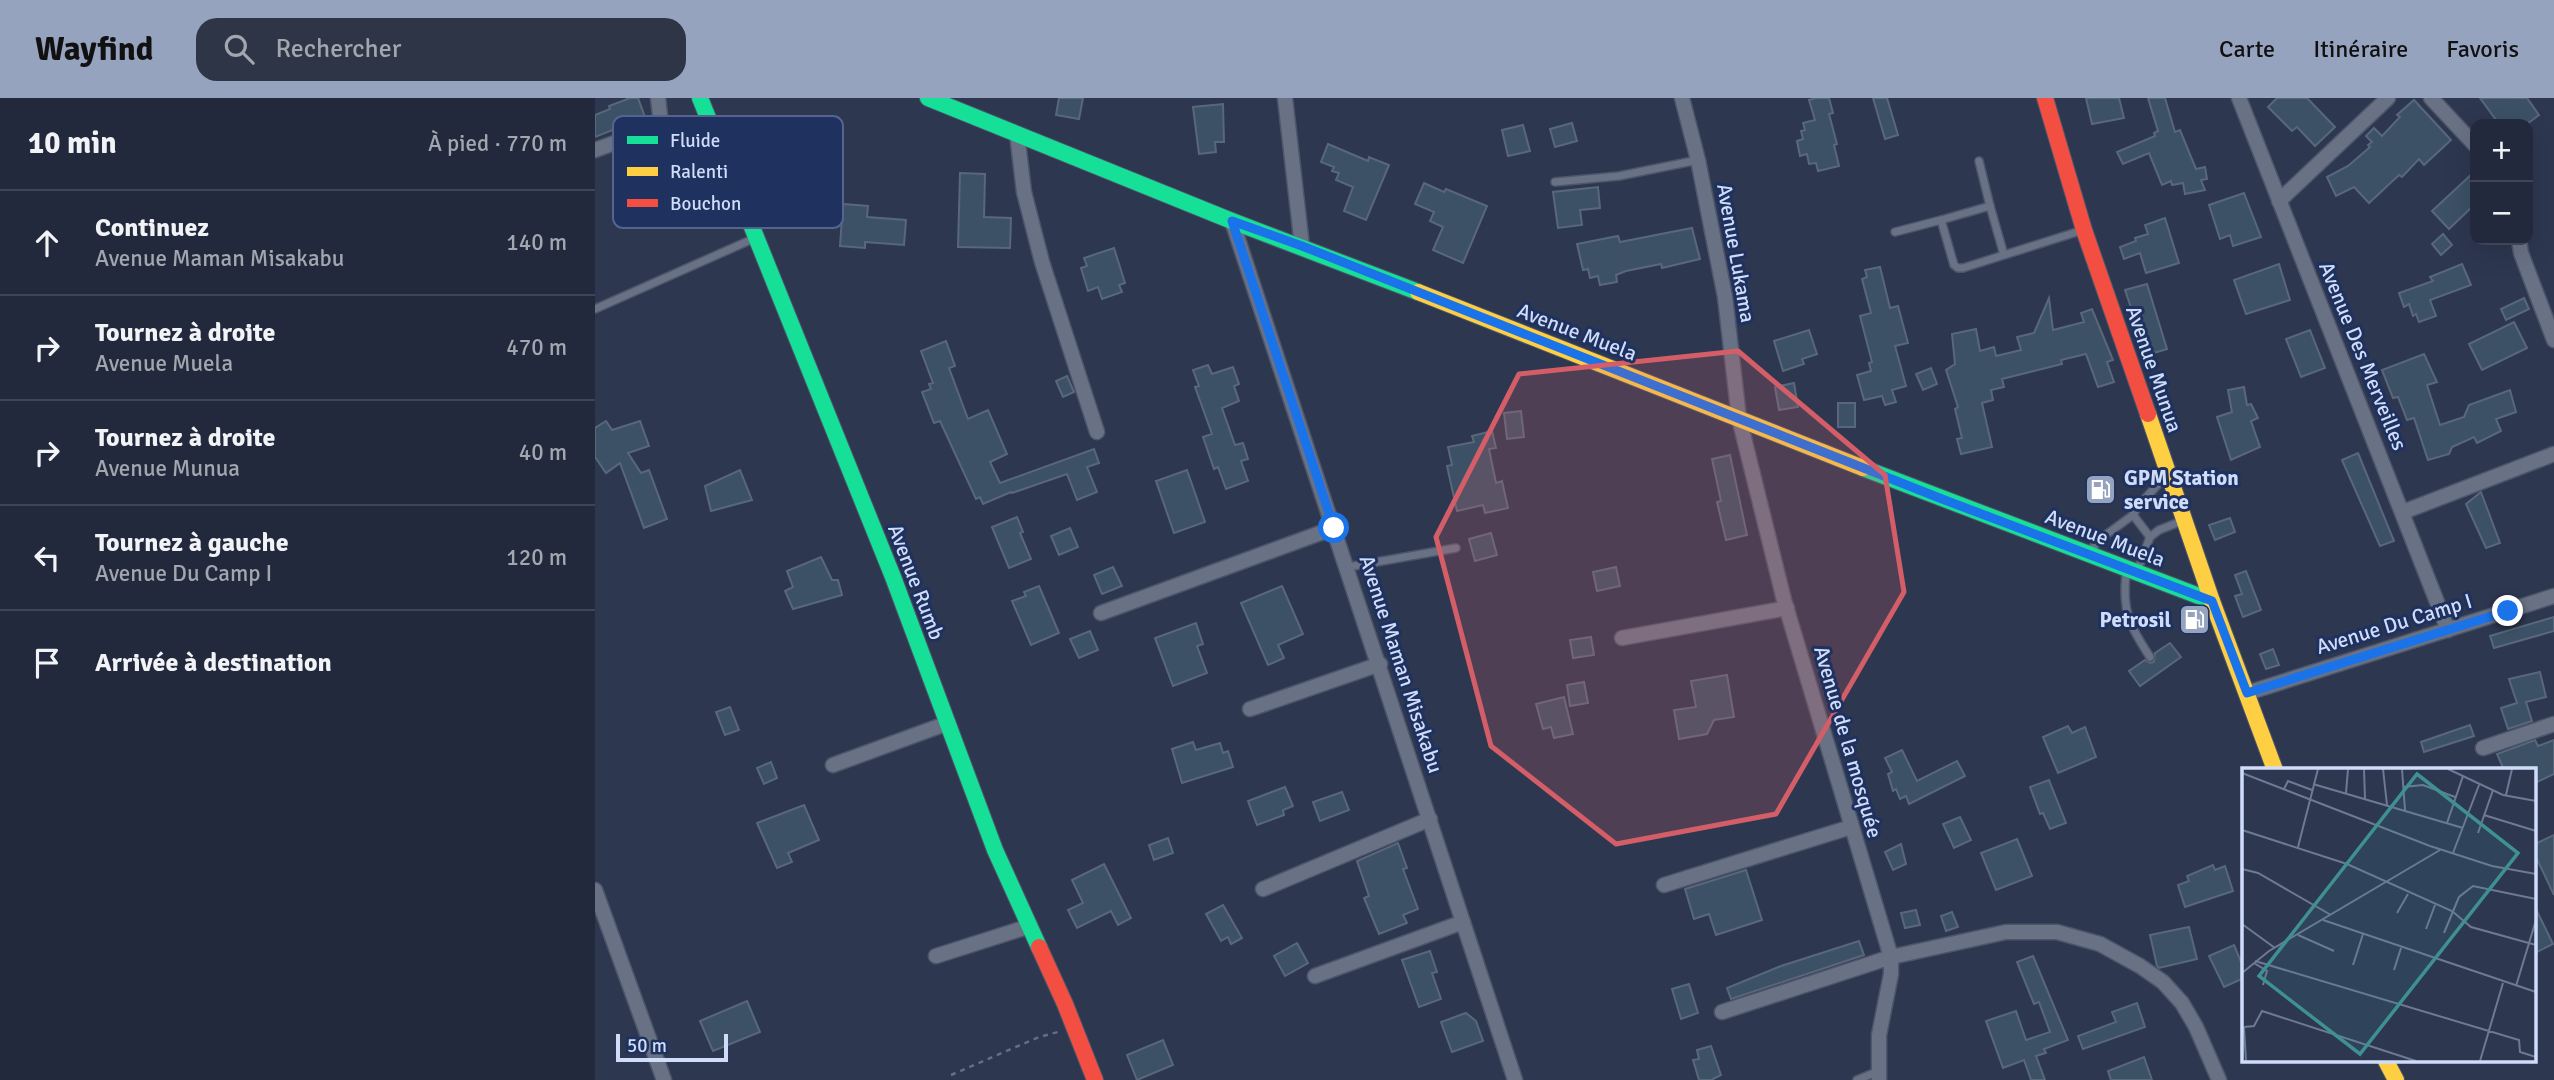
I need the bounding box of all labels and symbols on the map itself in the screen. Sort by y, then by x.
legend [613,116,843,228]
text: Fluide [670,129,720,153]
text: Ralenti [670,160,728,184]
street label: Avenue Lukama [1711,181,1761,325]
text: Bouchon [670,192,741,216]
street label: Avenue Des Merveilles [2313,258,2413,454]
street label: Avenue Muela [1513,297,1641,367]
street label: Avenue Munua [2120,302,2188,436]
place label: GPM Station service [2124,465,2239,515]
fuel station icon: GPM Station service [2084,473,2118,507]
street label: Avenue Muela [2041,503,2169,573]
route start [1318,512,1349,543]
street label: Avenue Rumb [882,521,950,643]
street label: Avenue Maman Misakabu [1353,552,1449,776]
street label: Avenue Du Camp I [2313,588,2475,660]
route end [2492,595,2523,626]
fuel station icon: Petrosil [2177,603,2211,637]
place label: Petrosil [2100,607,2171,633]
street label: Avenue de la mosquée [1808,643,1888,841]
inset map [2242,768,2536,1062]
scale bar [616,1031,728,1063]

